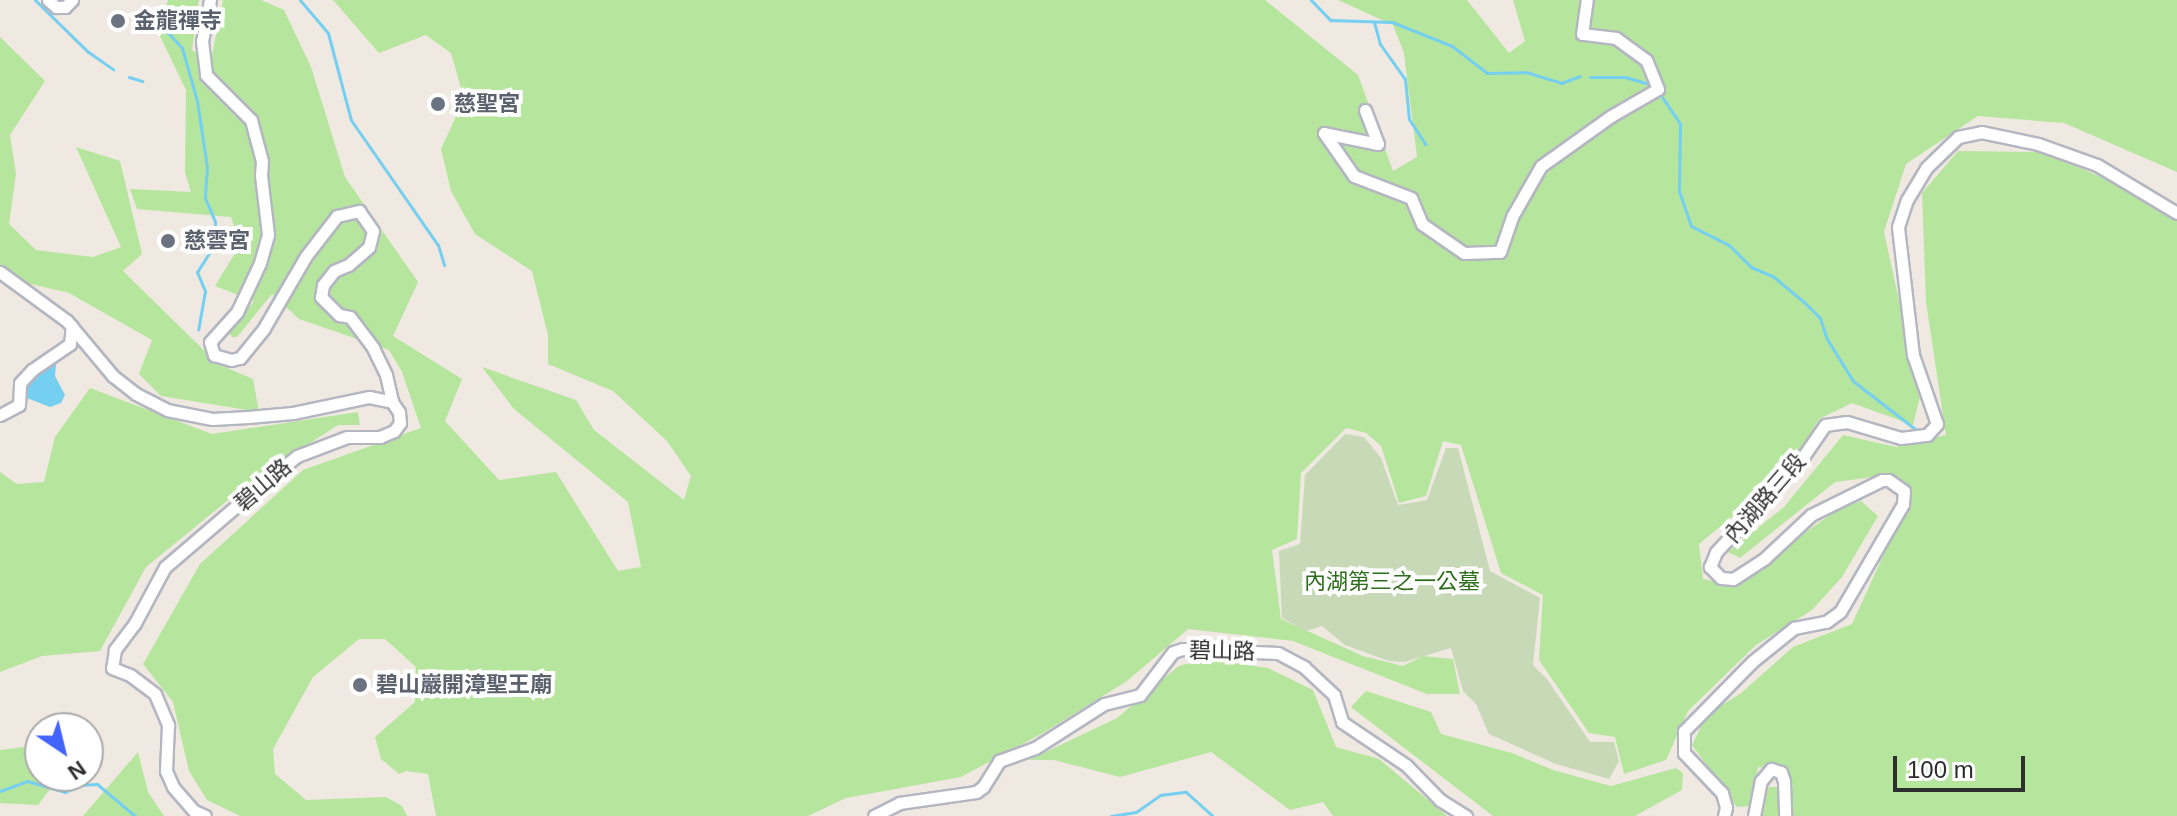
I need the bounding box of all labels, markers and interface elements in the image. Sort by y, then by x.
place label: 金龍禪寺 [134,8,222,34]
marker: 金龍禪寺 [109,12,127,30]
place label: 慈聖宮 [454,91,520,117]
marker: 慈聖宮 [429,95,447,113]
place label: 慈雲宮 [184,228,250,254]
marker: 慈雲宮 [159,232,177,250]
street label: 內湖路三段 [1719,448,1811,548]
street label: 碧山路 [229,453,297,517]
park label: 內湖第三之一公墓 [1304,569,1480,595]
street label: 碧山路 [1189,637,1255,665]
place label: 碧山巖開漳聖王廟 [376,672,552,698]
marker: 碧山巖開漳聖王廟 [351,676,369,694]
north arrow [24,712,104,792]
scale bar [1897,740,2029,790]
text: N [63,756,91,785]
text: 100 m [1907,756,1974,783]

